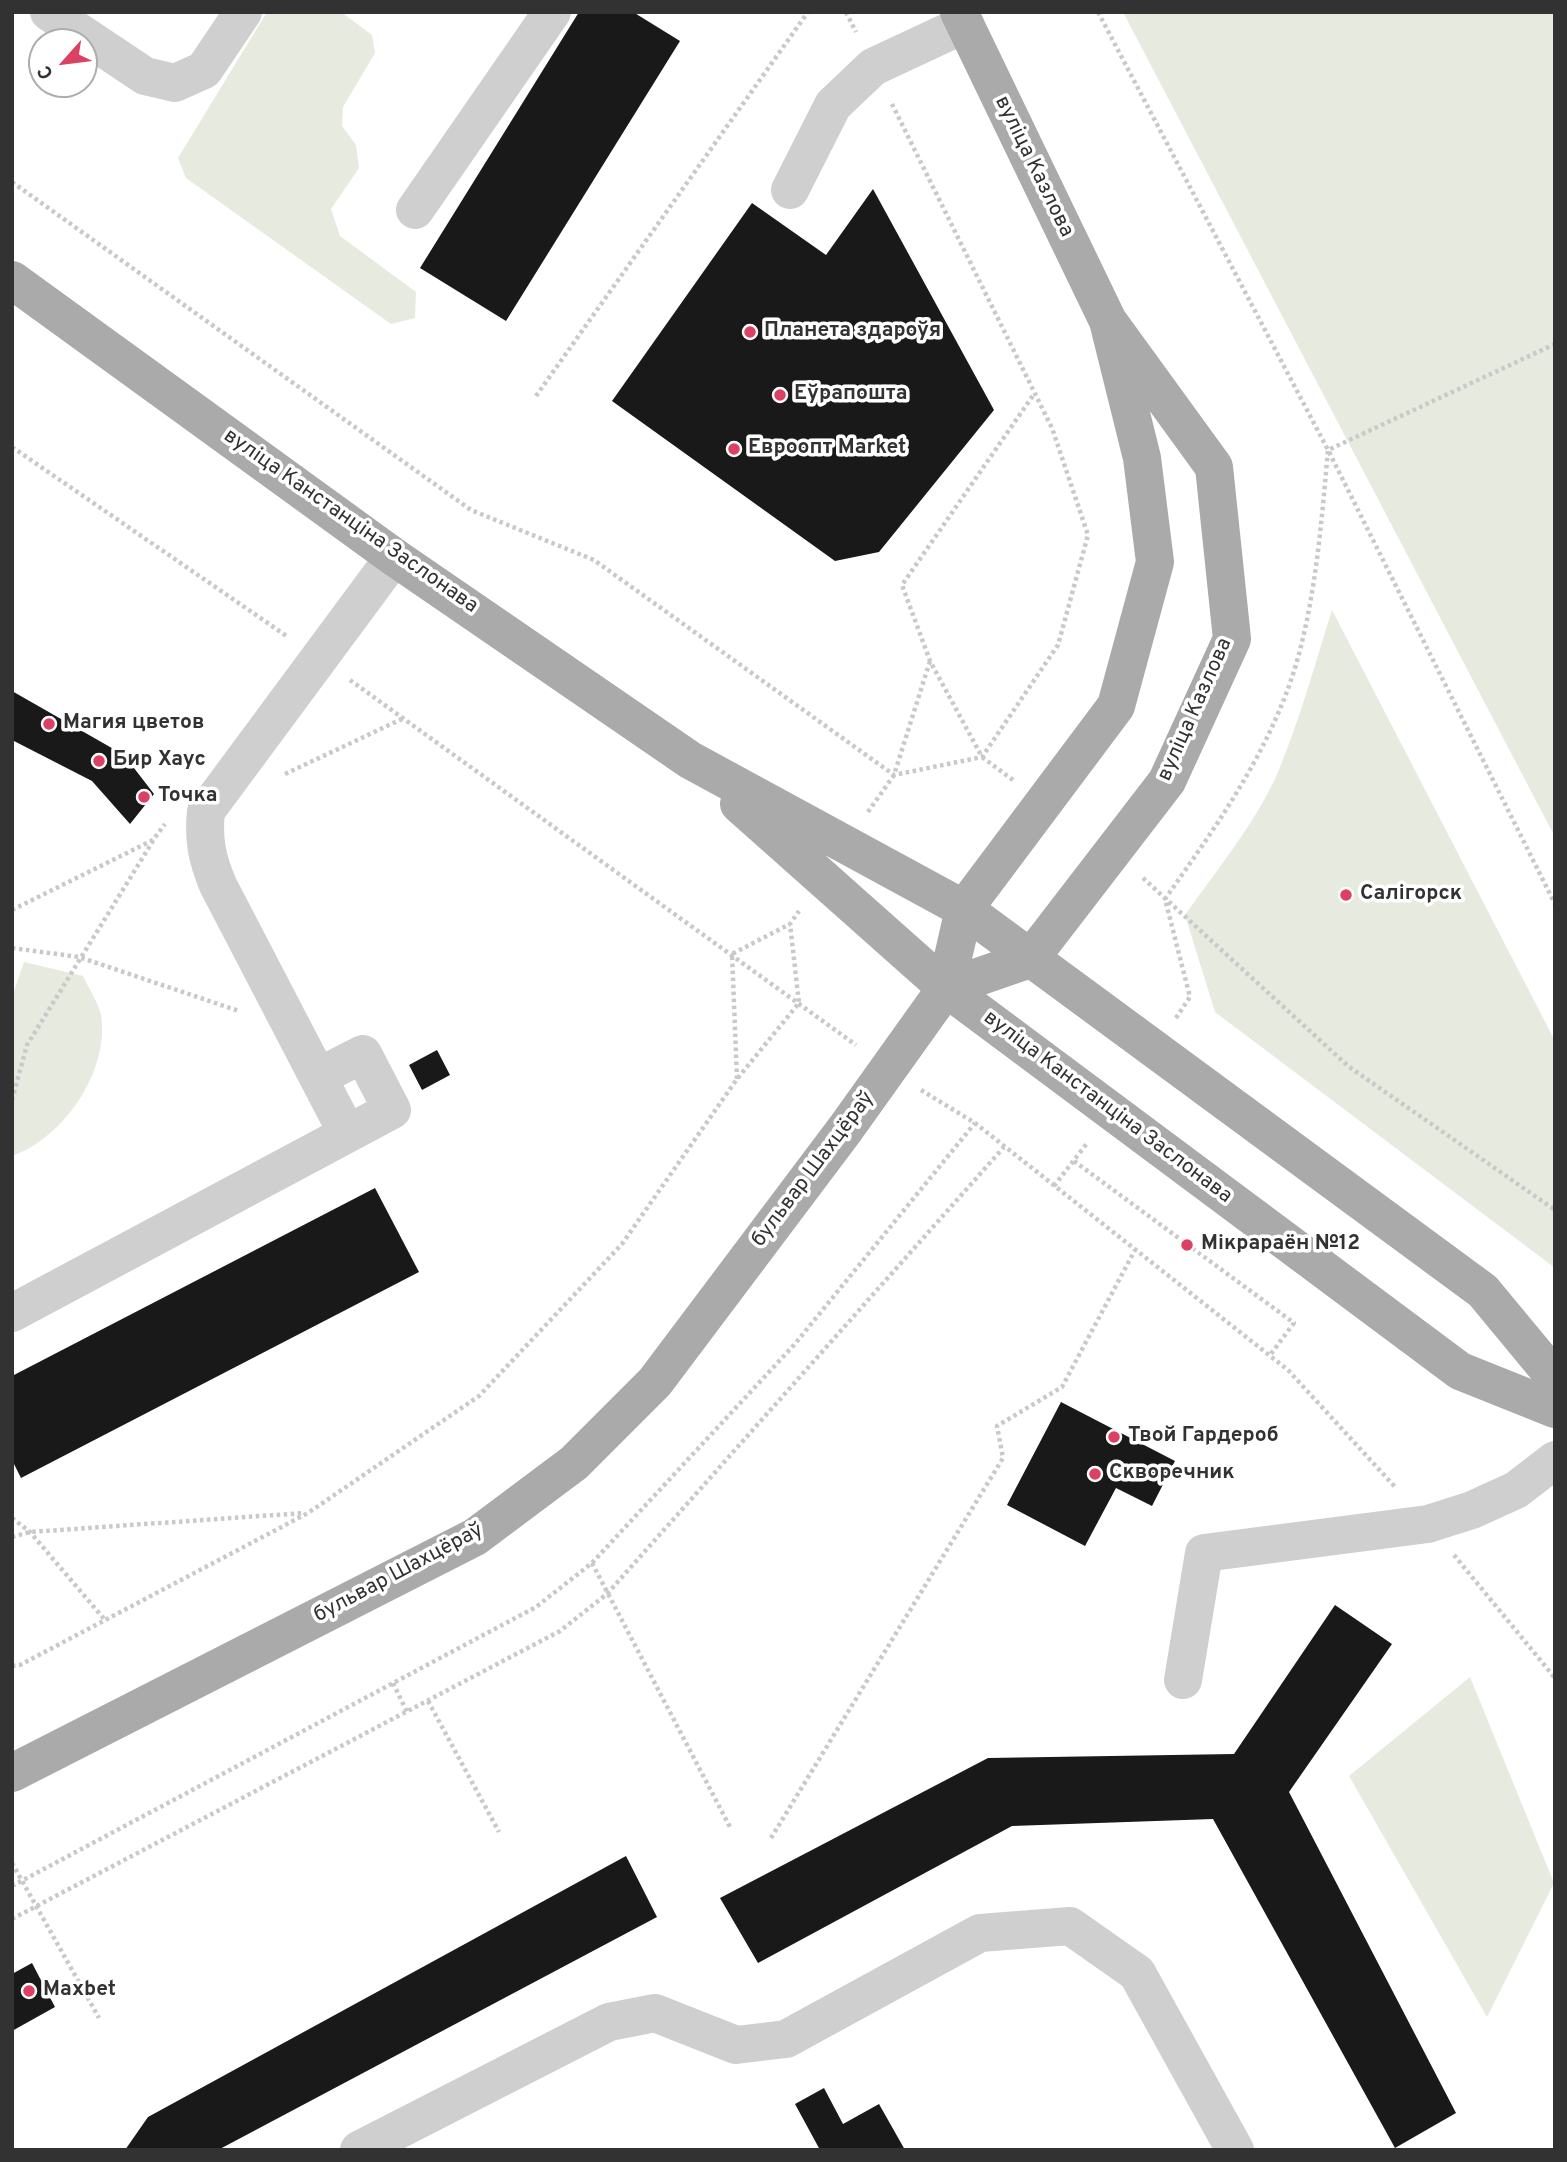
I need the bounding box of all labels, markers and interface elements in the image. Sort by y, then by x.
north arrow [28,28,98,98]
text: С [33,61,60,83]
street label: вуліца Казлова [988,92,1078,242]
place label: Планета здароўя [764,319,941,345]
marker: Планета здароўя [742,324,758,340]
place label: Еўрапошта [794,382,907,408]
marker: Еўрапошта [772,387,788,403]
street label: вуліца Канстанціна Заслонава [218,424,482,620]
place label: Евроопт Market [748,436,906,462]
marker: Евроопт Market [726,441,742,457]
street label: вуліца Казлова [1153,635,1239,785]
place label: Магия цветов [63,711,205,737]
marker: Магия цветов [41,716,57,732]
place label: Бир Хаус [113,748,206,774]
marker: Бир Хаус [91,753,107,769]
place label: Точка [158,784,217,810]
marker: Точка [136,789,152,805]
place label: Салігорск [1360,882,1462,908]
marker: Салігорск [1338,887,1354,903]
street label: вуліца Канстанціна Заслонава [978,1006,1236,1210]
street label: бульвар Шахцёраў [747,1087,881,1253]
place label: Мікрараён №12 [1201,1232,1360,1258]
marker: Мікрараён №12 [1179,1237,1195,1253]
place label: Твой Гардероб [1128,1424,1279,1450]
marker: Твой Гардероб [1106,1429,1122,1445]
place label: Скворечник [1109,1461,1235,1487]
marker: Скворечник [1087,1466,1103,1482]
street label: бульвар Шахцёраў [310,1519,488,1629]
place label: Maxbet [43,1978,116,2004]
marker: Maxbet [21,1983,37,1999]

